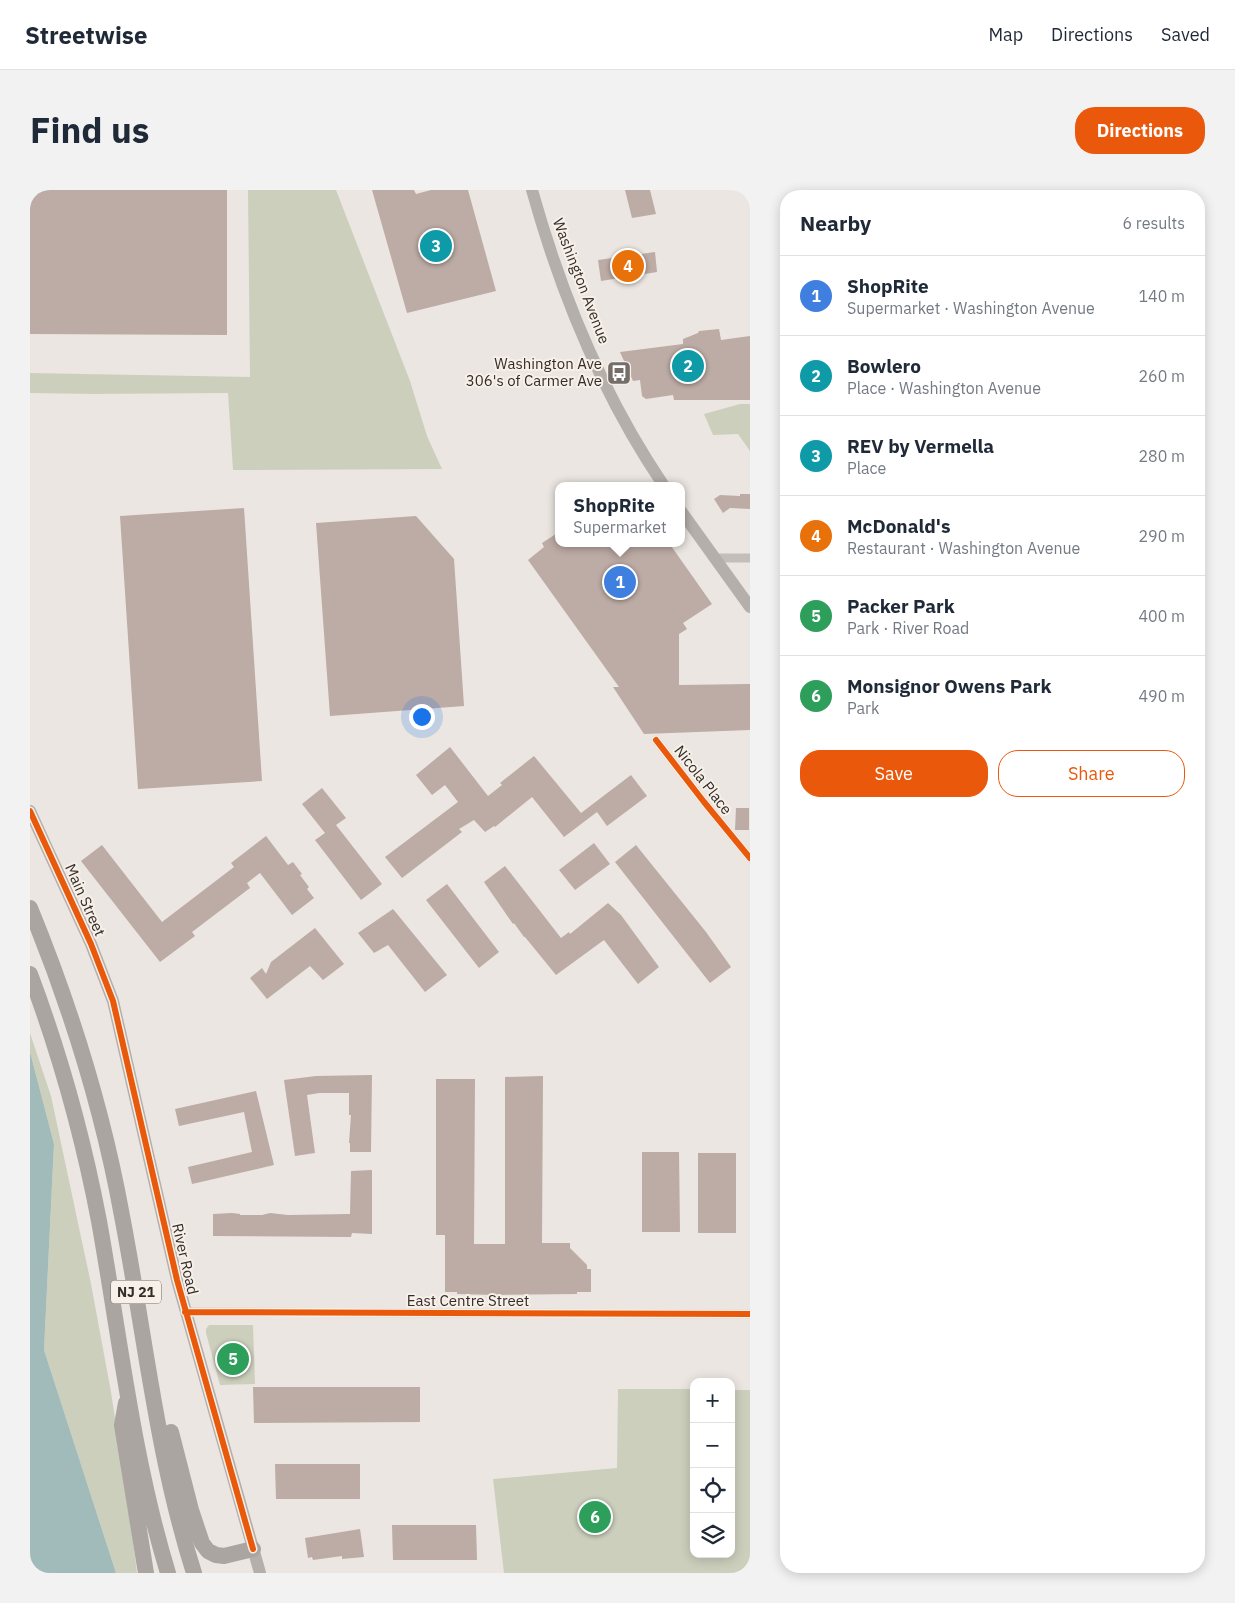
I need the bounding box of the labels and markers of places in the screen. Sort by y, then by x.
pin: 3 [420,227,452,265]
pin: 4 [612,247,644,285]
pin: 2 [672,347,704,385]
place label: Washington Ave 306's of Carmer Ave [466,354,602,390]
bus stop icon: Washington Ave 306's of Carmer Ave [606,360,632,386]
pin: 1 [604,563,636,601]
pin: 5 [217,1340,249,1378]
pin: 6 [579,1498,611,1536]

